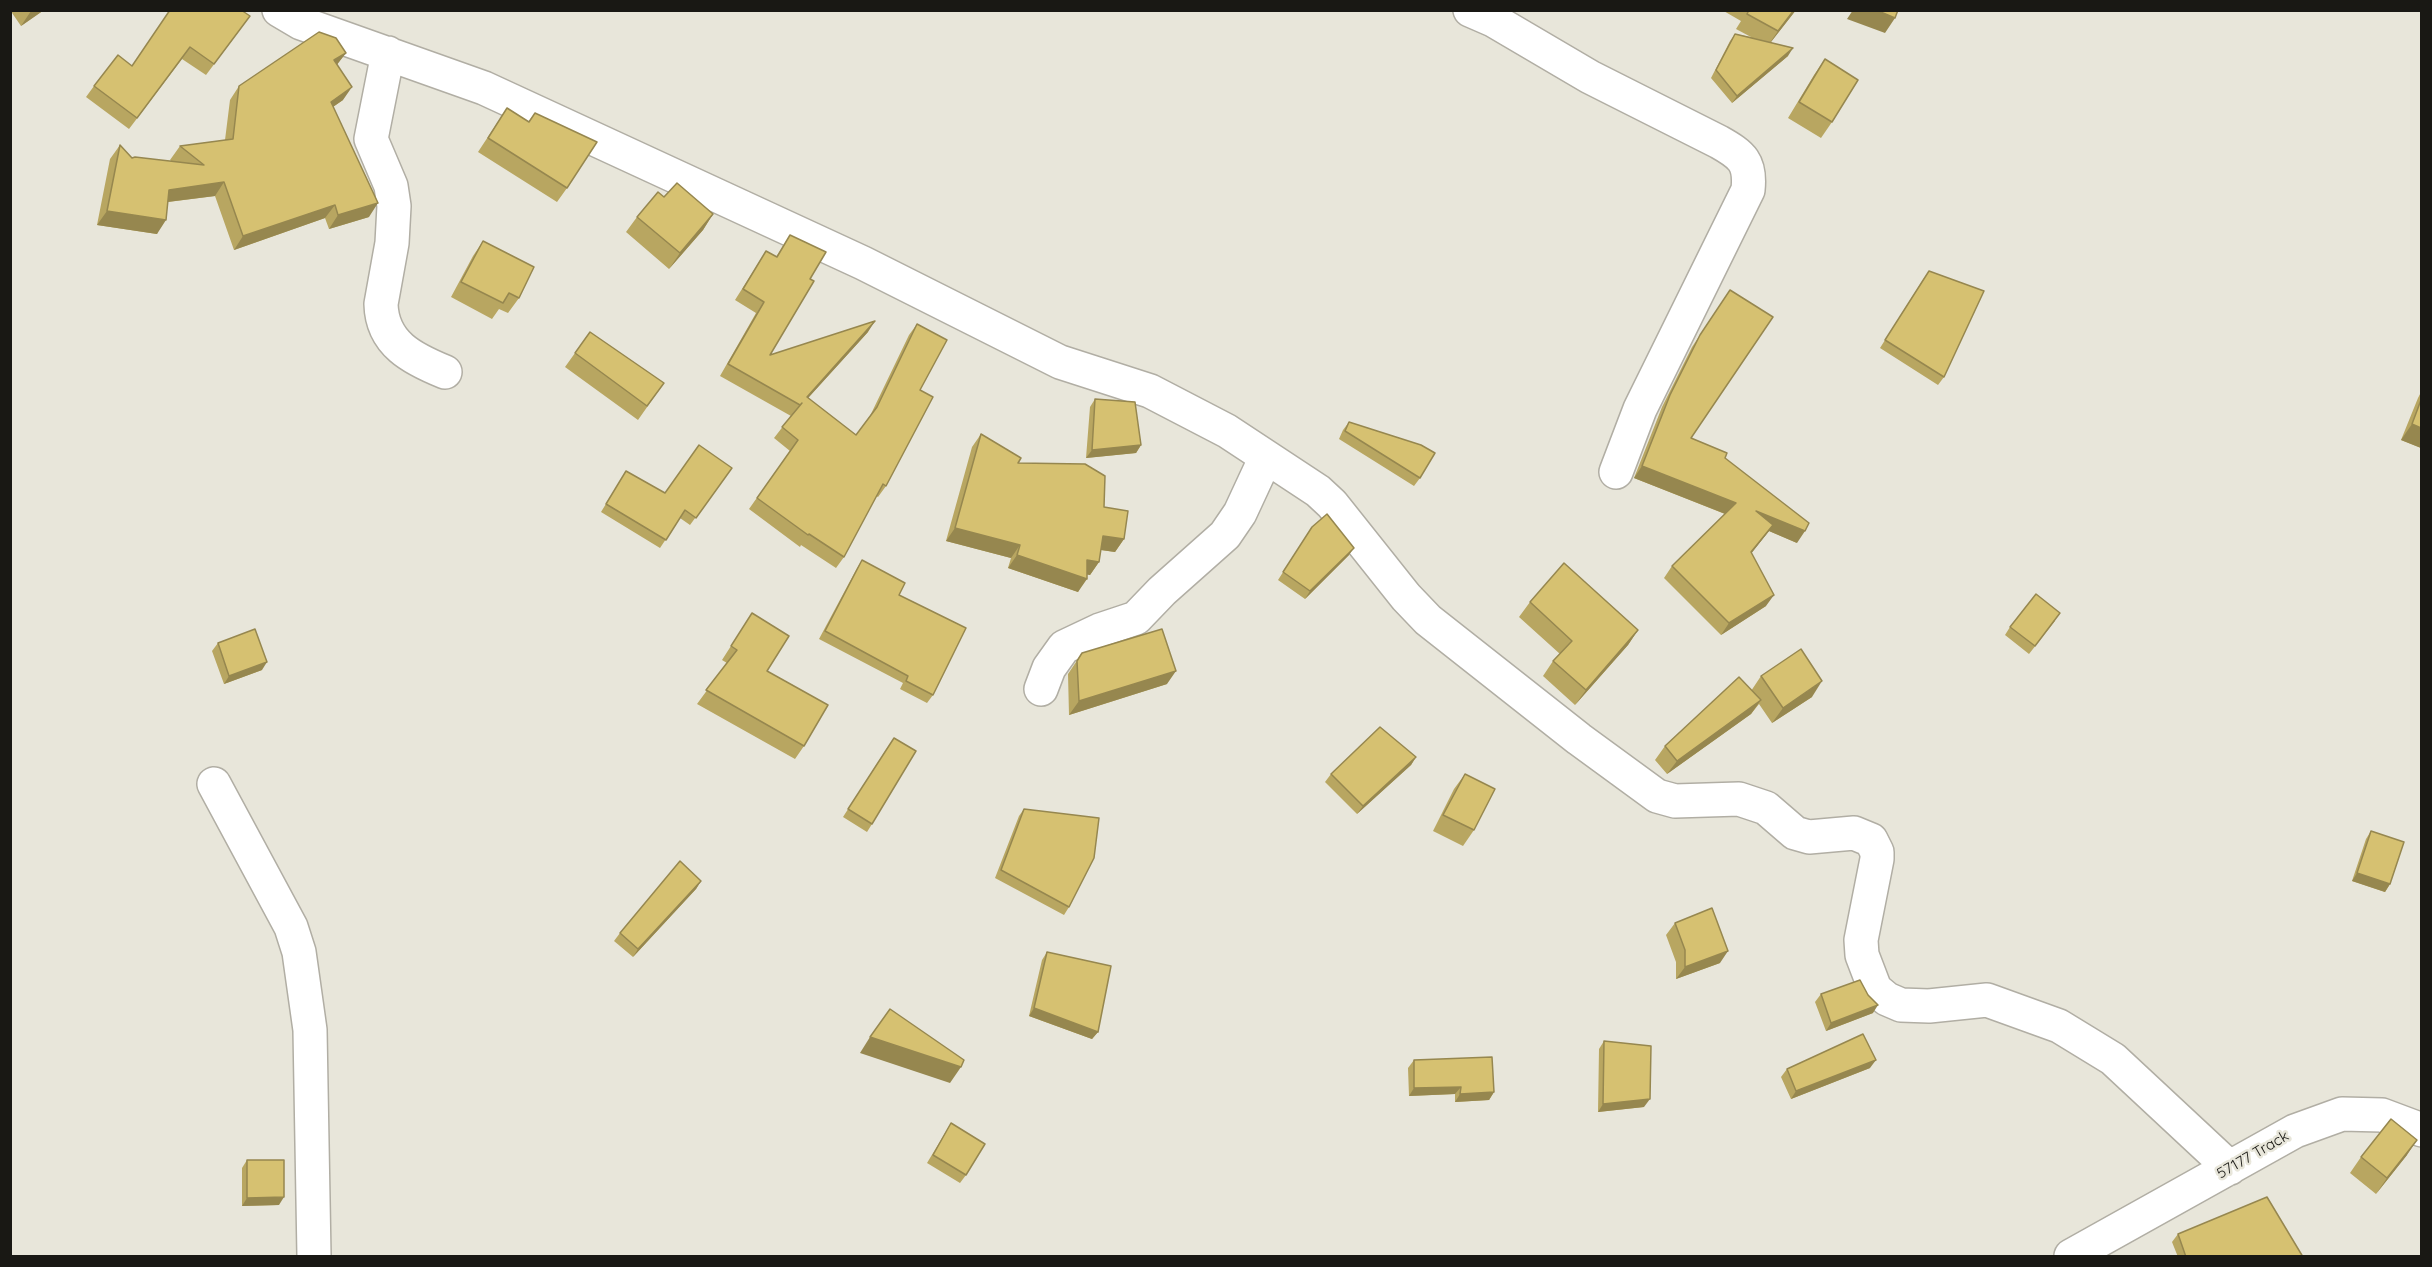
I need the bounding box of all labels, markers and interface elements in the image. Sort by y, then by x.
street label: 57177 Track [2214,1127,2292,1183]

